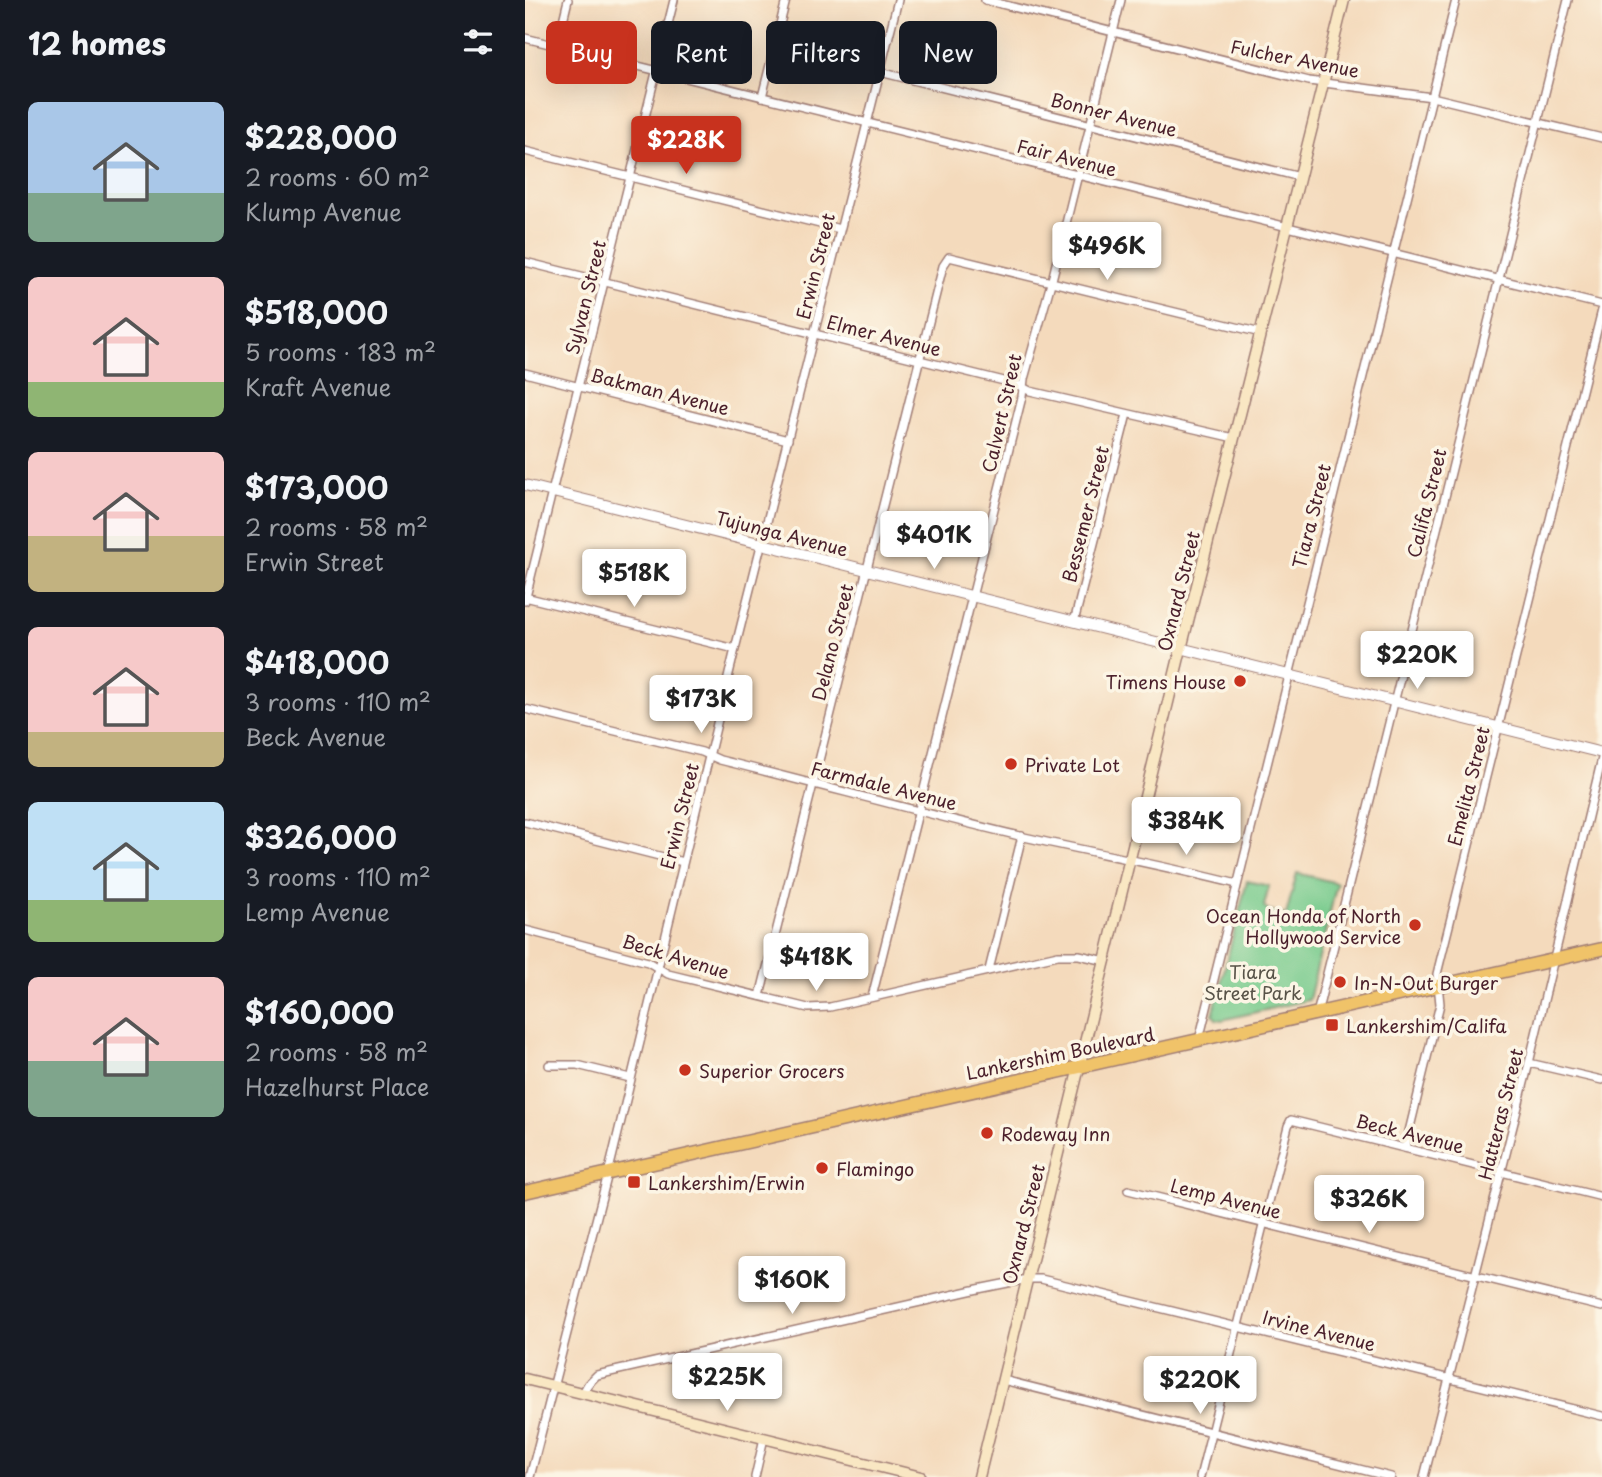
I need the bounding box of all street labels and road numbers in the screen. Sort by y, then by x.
street label: Fulcher Avenue [1228,32,1362,84]
street label: Bonner Avenue [1048,85,1180,143]
street label: Fair Avenue [1014,132,1120,182]
street label: Erwin Street [789,210,841,322]
street label: Sylvan Street [558,237,612,357]
street label: Elmer Avenue [824,308,944,362]
street label: Calvert Street [974,351,1028,475]
street label: Bakman Avenue [588,361,732,421]
street label: Bessemer Street [1055,443,1115,585]
street label: Califa Street [1399,446,1453,560]
street label: Tiara Street [1285,461,1337,571]
street label: Tujunga Avenue [713,504,851,563]
street label: Oxnard Street [1150,528,1206,654]
street label: Delano Street [804,581,860,703]
street label: Emelita Street [1440,723,1496,849]
street label: Farmdale Avenue [808,754,960,816]
street label: Erwin Street [653,760,705,872]
street label: Beck Avenue [619,927,733,985]
street label: Lankershim Boulevard [963,1020,1157,1086]
street label: Hatteras Street [1471,1045,1529,1183]
street label: Beck Avenue [1353,1107,1467,1159]
street label: Oxnard Street [995,1161,1051,1287]
street label: Lemp Avenue [1168,1171,1284,1225]
street label: Irvine Avenue [1260,1303,1378,1357]

